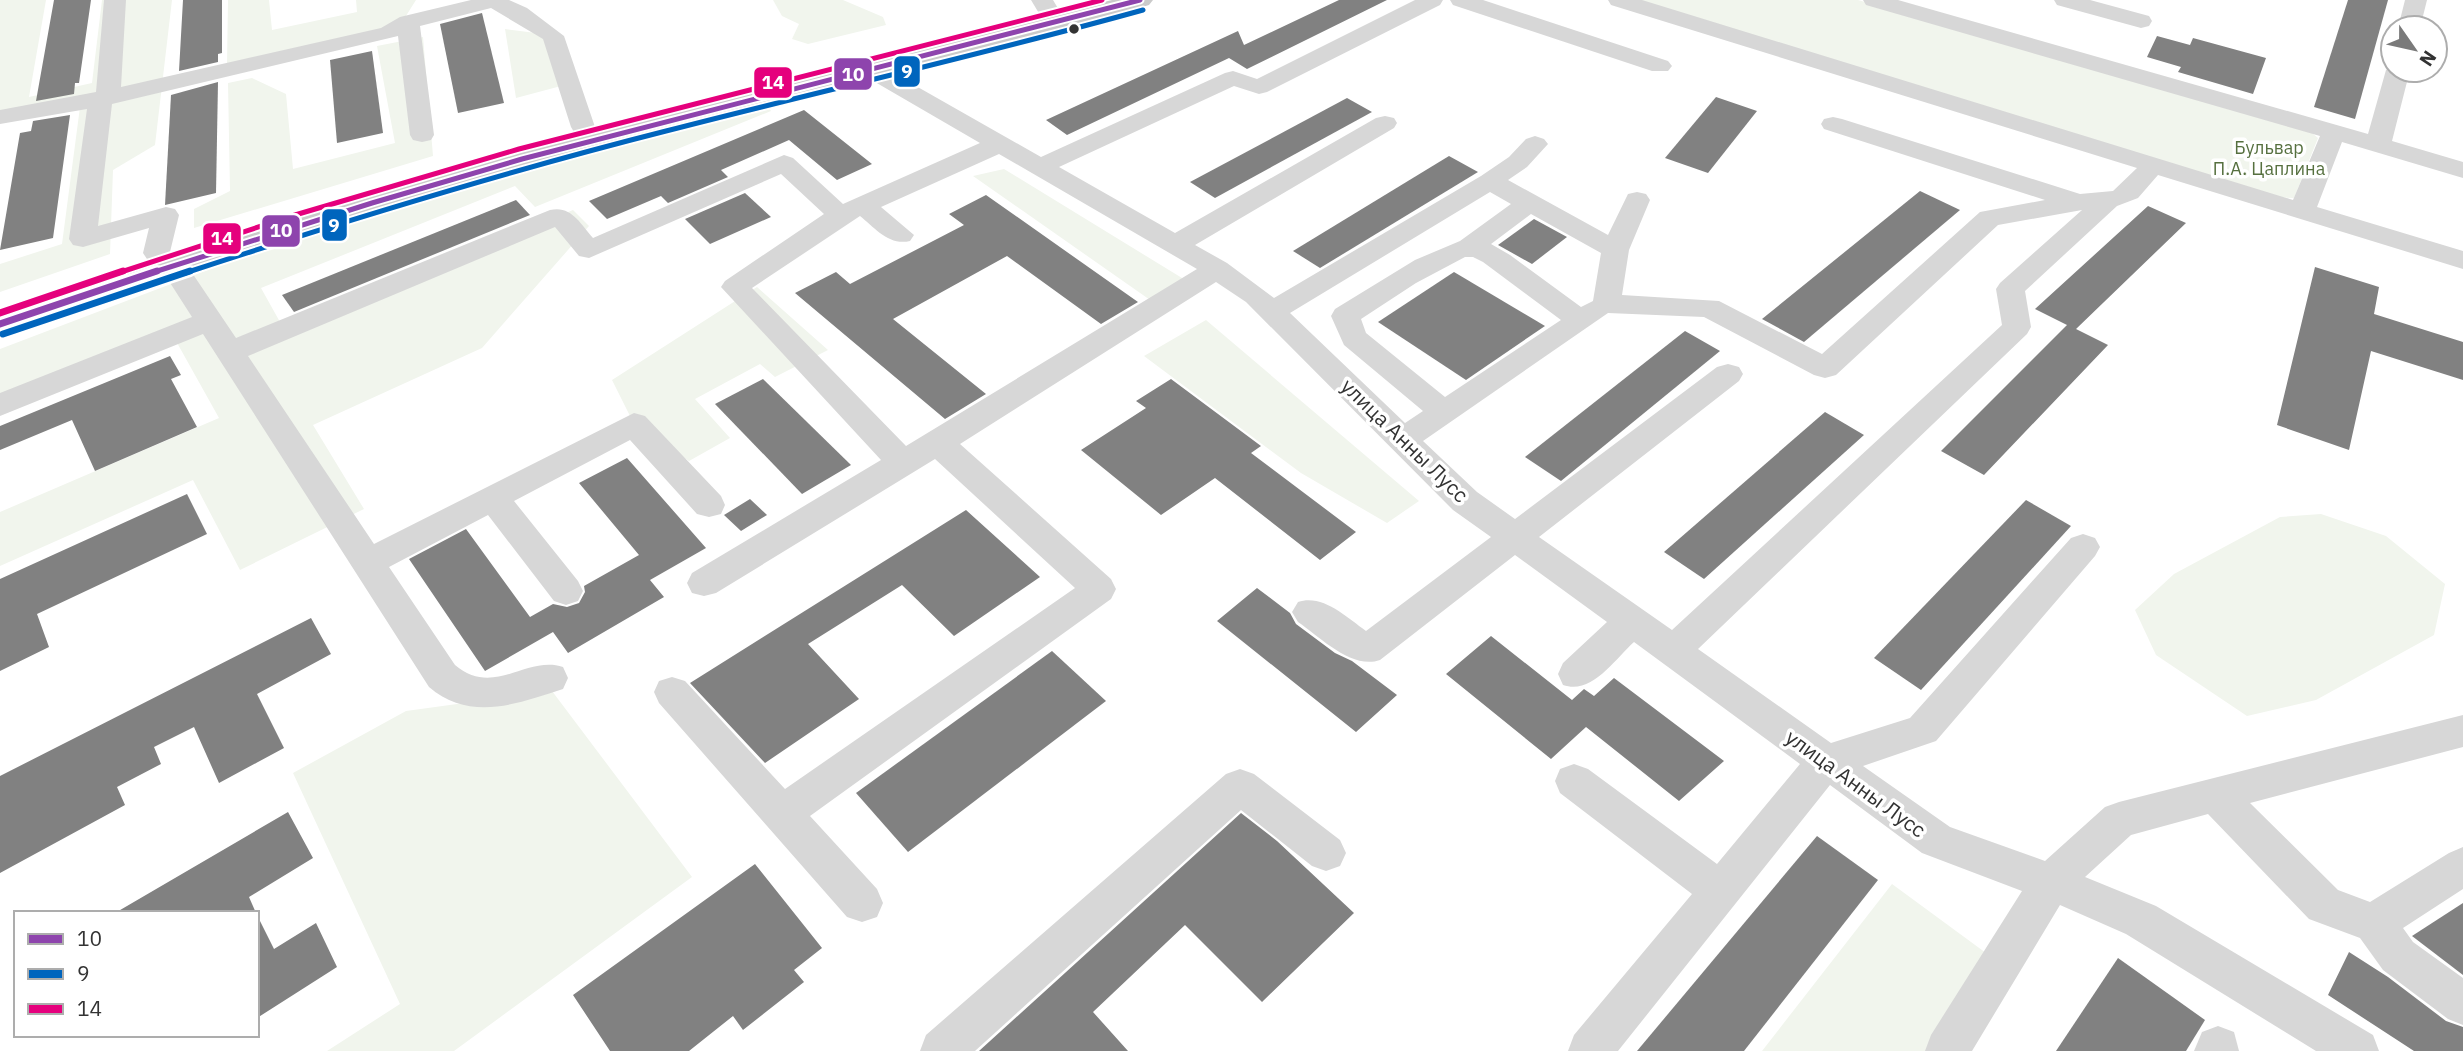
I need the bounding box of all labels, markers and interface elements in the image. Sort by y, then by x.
north arrow [2379,14,2449,84]
unlabelled marker [1067,22,1081,36]
text: N [2414,46,2442,71]
line badge: 9 [893,55,921,88]
line badge: 10 [833,57,873,91]
text: 9 [901,59,913,83]
text: 10 [842,62,864,86]
line badge: 14 [753,66,793,99]
text: 14 [762,70,784,94]
park label: Бульвар П.А. Цаплина [2213,136,2326,180]
line badge: 9 [321,208,348,242]
text: 9 [328,213,340,237]
line badge: 10 [261,214,301,248]
text: 10 [270,218,292,242]
line badge: 14 [202,222,242,255]
text: 14 [211,226,233,250]
street label: улица Анны Лусс [1335,372,1475,508]
street label: улица Анны Лусс [1780,723,1932,843]
legend [14,911,259,1037]
text: 10 [77,924,102,952]
text: 9 [77,959,90,987]
text: 14 [77,994,102,1022]

